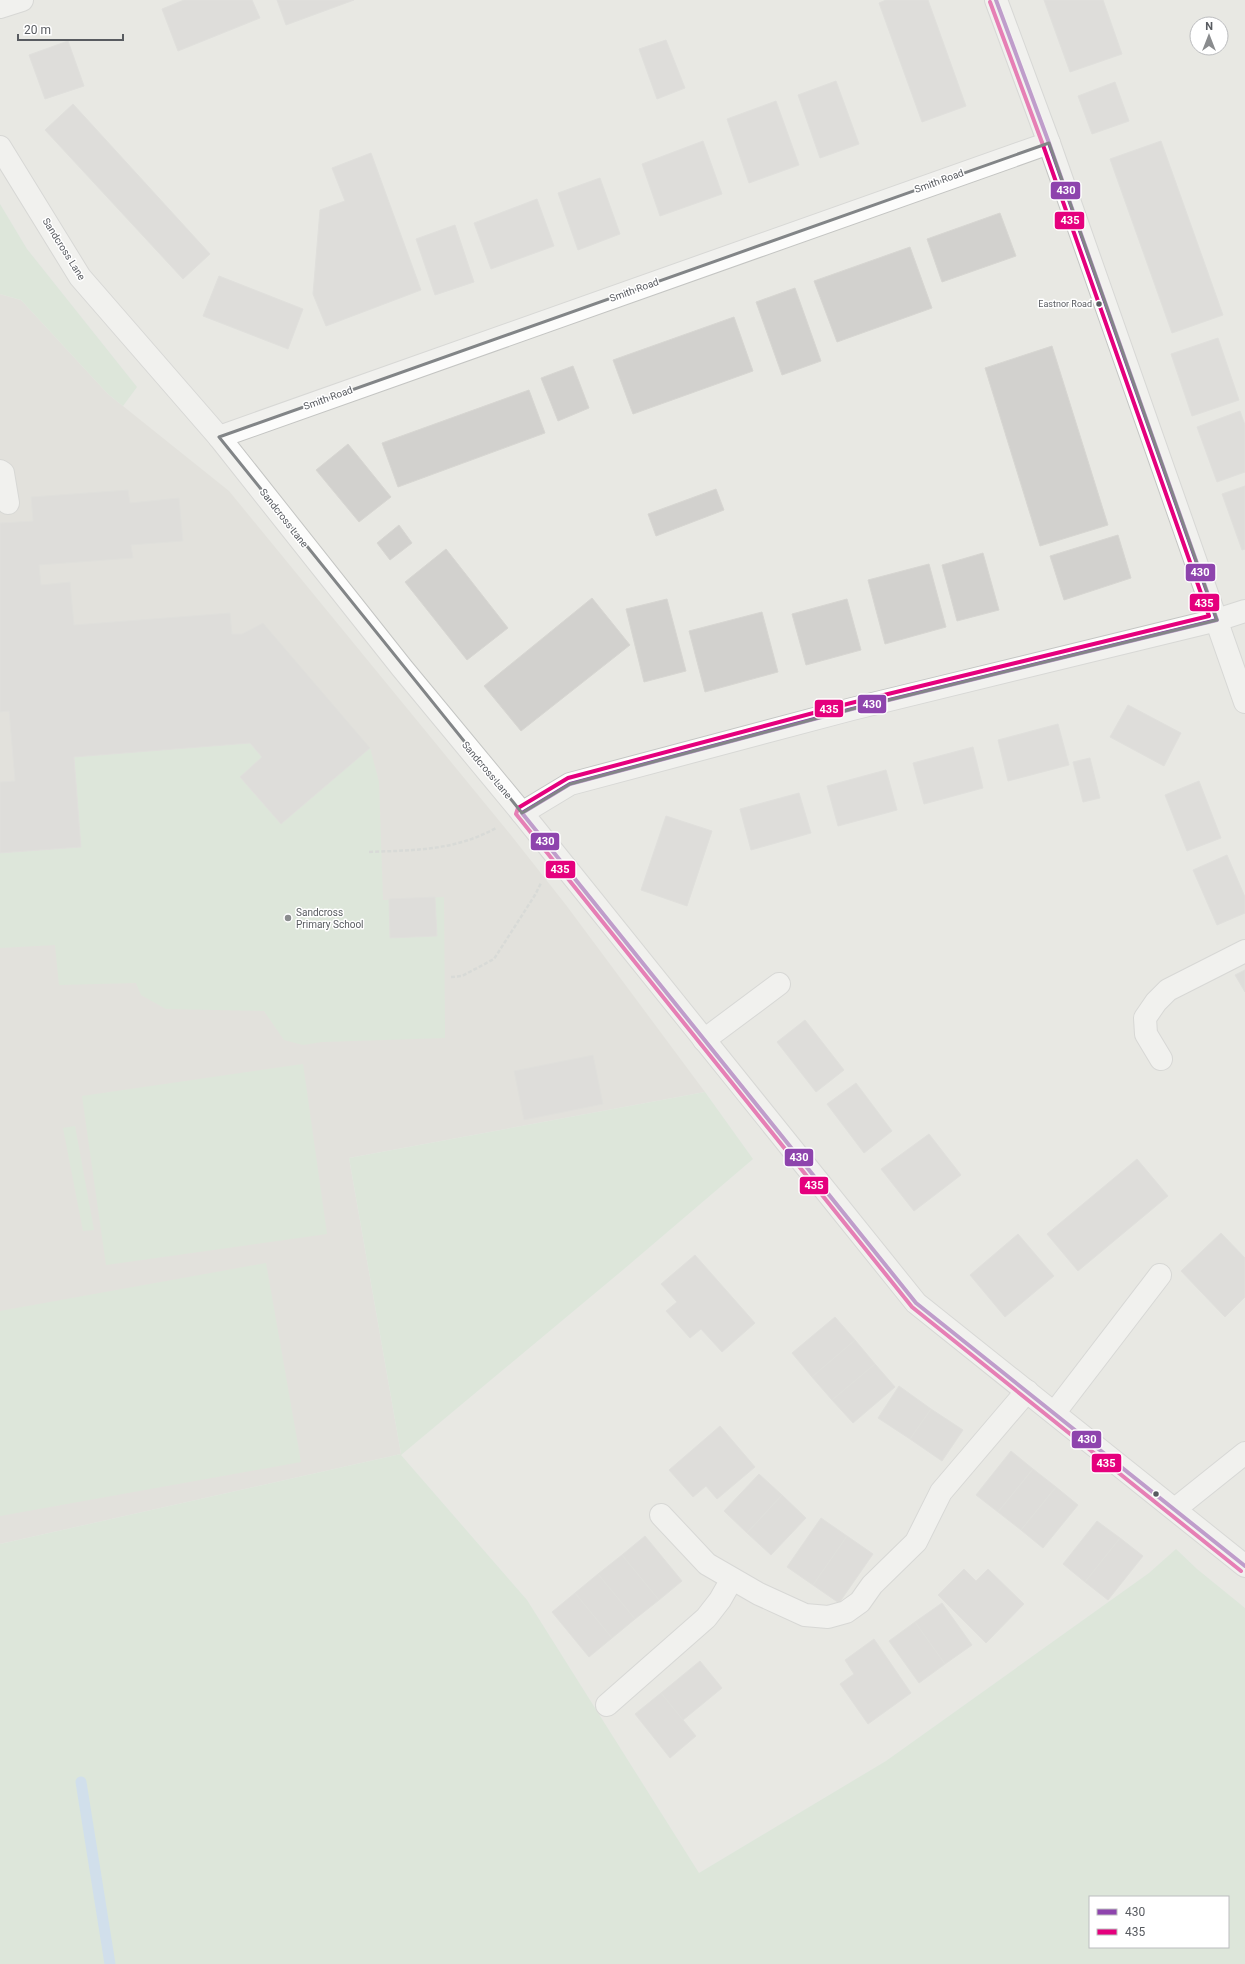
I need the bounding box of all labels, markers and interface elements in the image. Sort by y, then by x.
scale bar [18,16,123,42]
north arrow [1189,16,1229,56]
text: N [1205,20,1213,33]
text: 20 m [24,23,51,37]
street label: Smith Road [913,167,965,195]
line badge: 430 [1050,181,1081,200]
text: 430 [1057,184,1075,197]
line badge: 435 [1054,211,1085,230]
text: 435 [1061,214,1079,227]
street label: Sandcross Lane [40,216,88,282]
street label: Smith Road [608,276,660,304]
place label: Eastnor Road [1038,299,1092,309]
marker: Eastnor Road [1094,299,1104,309]
street label: Smith Road [302,384,354,412]
street label: Sandcross Lane [258,487,310,549]
line badge: 430 [1185,563,1216,582]
text: 430 [1191,566,1209,579]
line badge: 435 [1189,593,1220,612]
text: 435 [1195,597,1213,610]
line badge: 430 [857,694,887,714]
text: 430 [863,698,881,711]
line badge: 435 [814,699,844,718]
text: 435 [820,703,838,716]
street label: Sandcross Lane [460,739,514,801]
line badge: 430 [530,832,560,851]
text: 430 [536,835,554,848]
line badge: 435 [545,860,576,879]
text: 435 [551,863,569,876]
place label: Sandcross Primary School [296,907,364,930]
marker: Sandcross Primary School [283,913,293,923]
line badge: 430 [784,1148,814,1167]
text: 430 [790,1151,808,1164]
line badge: 435 [799,1176,829,1195]
text: 435 [805,1179,823,1192]
line badge: 430 [1071,1430,1102,1449]
text: 430 [1078,1433,1096,1446]
line badge: 435 [1091,1453,1122,1473]
text: 435 [1097,1457,1115,1470]
unlabelled marker [1151,1489,1161,1499]
legend [1089,1896,1229,1948]
text: 430 [1125,1905,1145,1919]
text: 435 [1125,1925,1145,1939]

